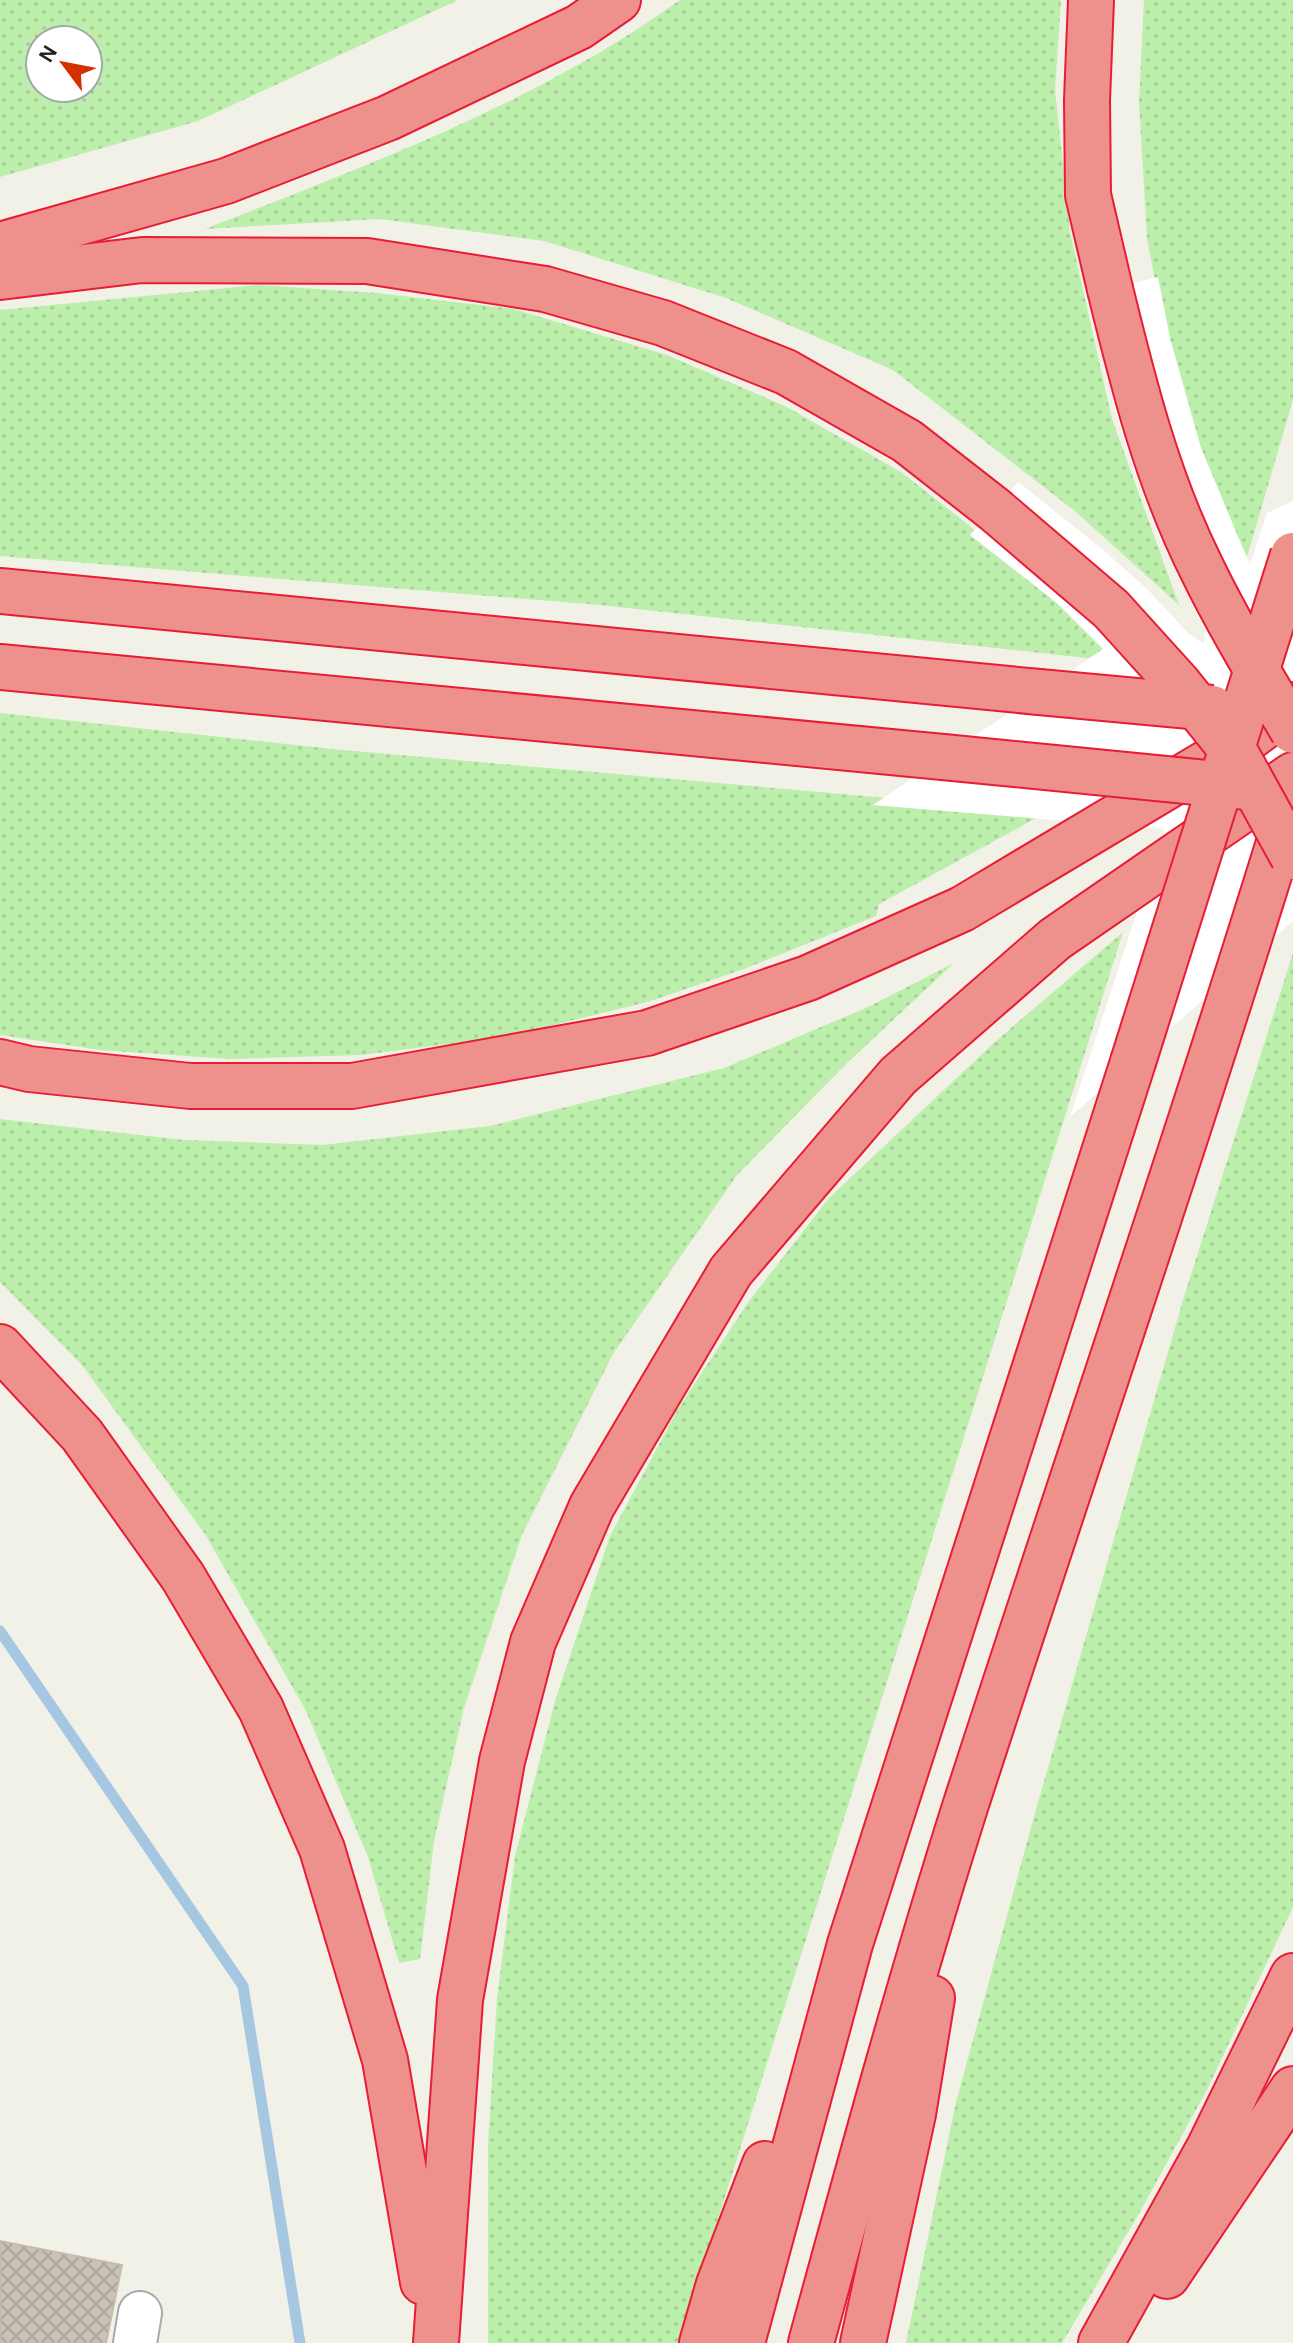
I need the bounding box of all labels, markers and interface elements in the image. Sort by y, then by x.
north arrow [24,24,104,104]
text: N [33,40,63,68]

